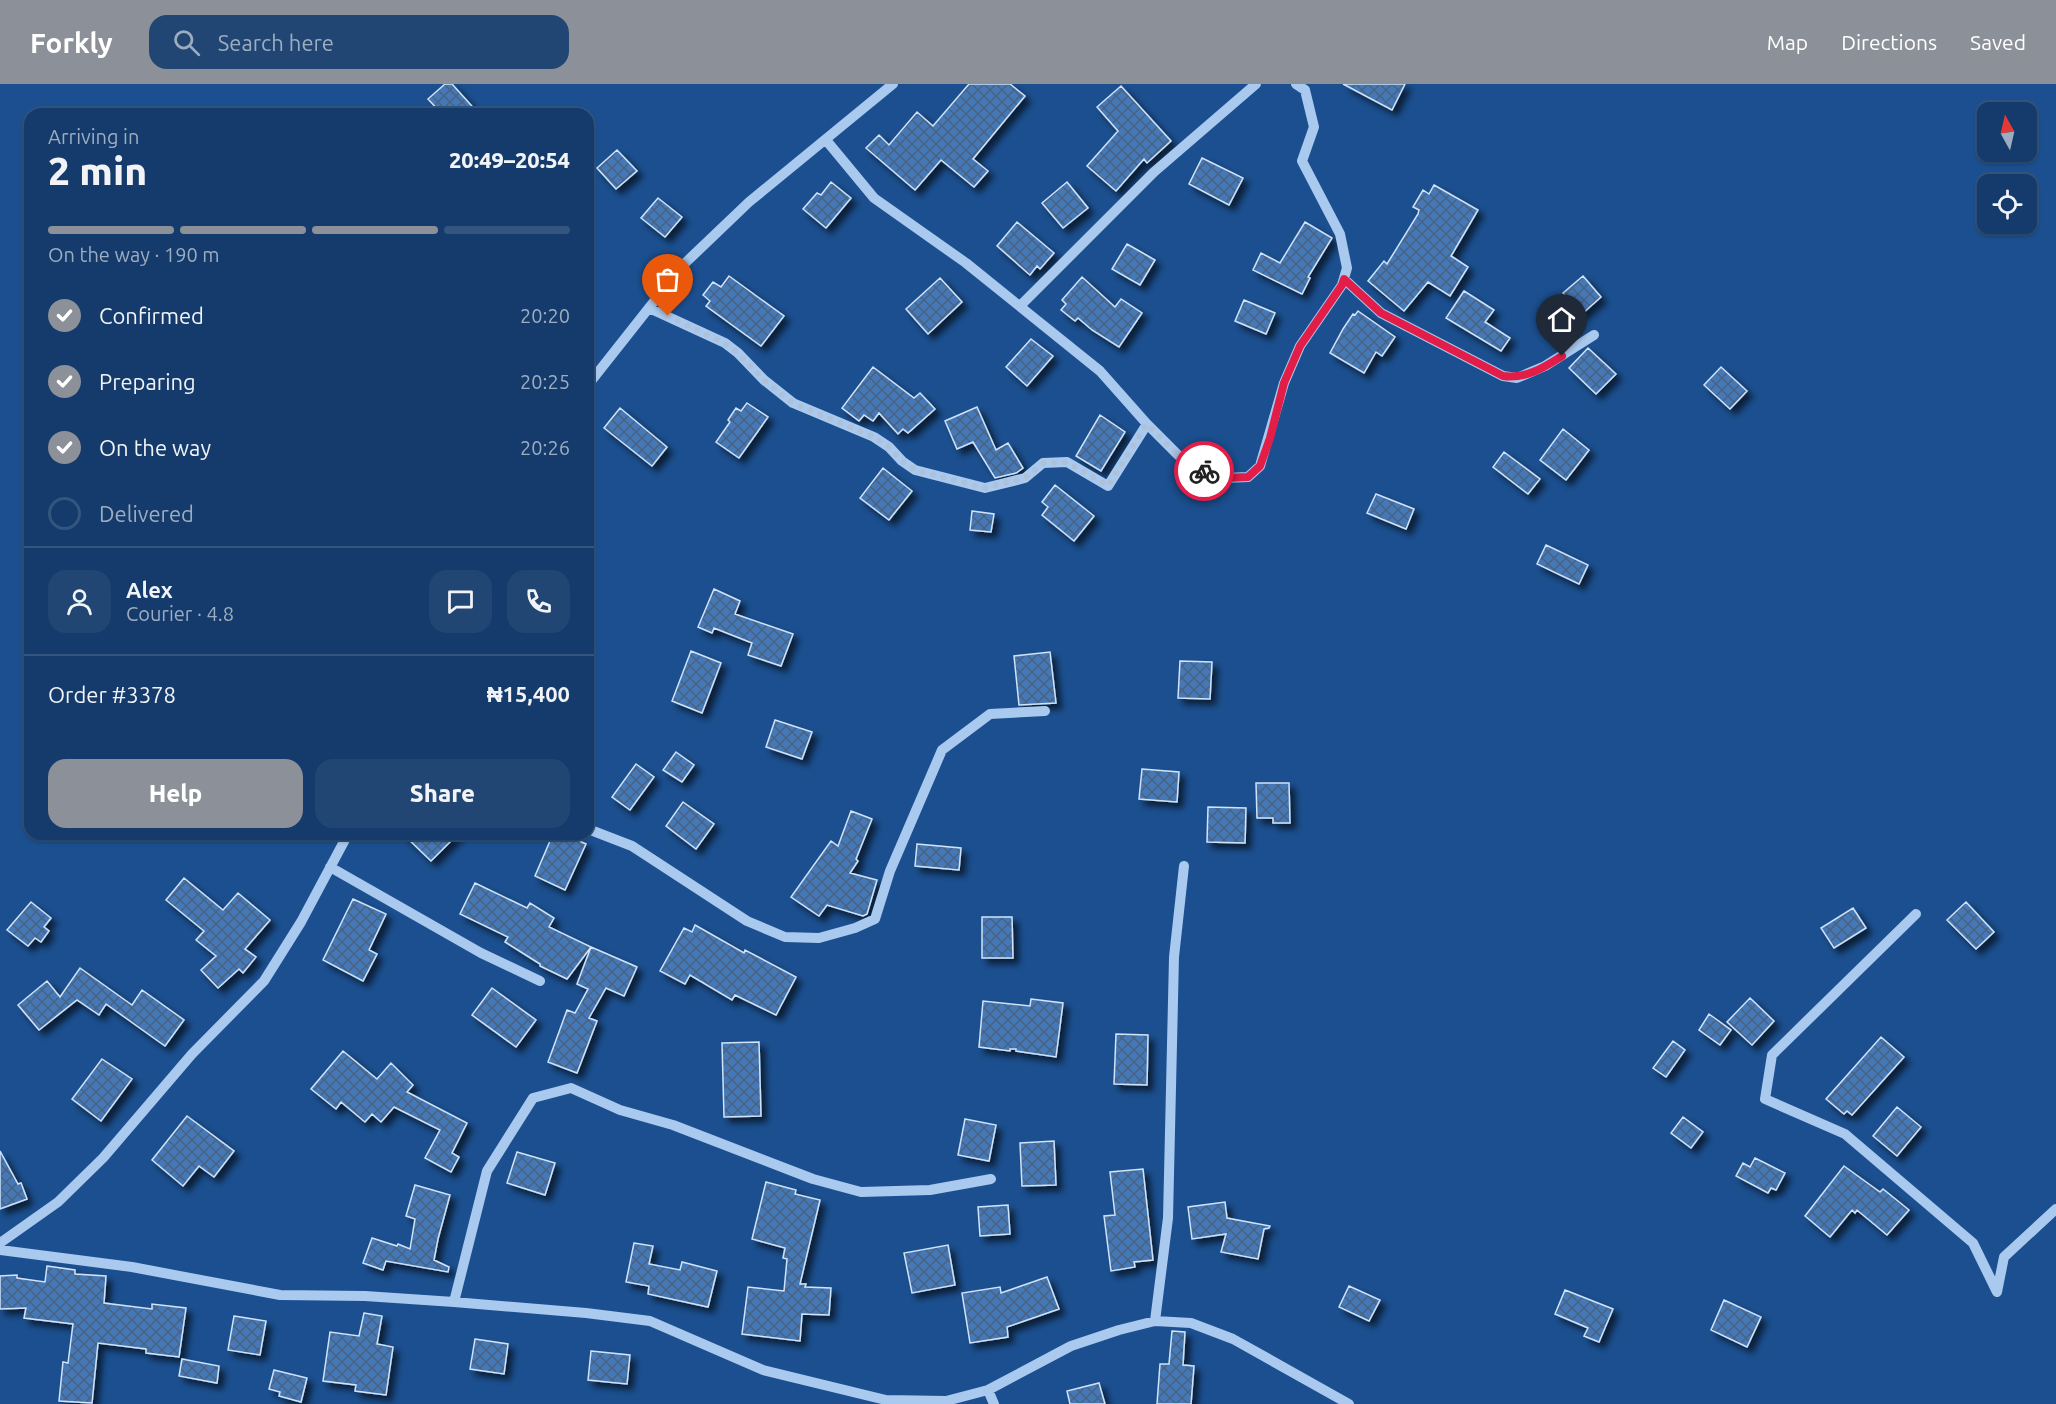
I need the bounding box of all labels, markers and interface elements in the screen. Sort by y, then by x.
search box [149,15,569,69]
icon: search [170,26,203,59]
text: Forkly [30,27,113,58]
text: Search here [218,30,334,55]
text: Map [1767,30,1808,54]
text: Directions [1841,30,1937,54]
text: Saved [1970,30,2026,54]
north arrow [1977,102,2037,162]
map controls [1977,102,2037,234]
text: Arriving in [48,125,139,148]
text: 20:49–20:54 [449,147,570,172]
text: 2 min [48,149,147,192]
button: locate [1977,174,2037,234]
text: On the way · 190 m [48,243,220,266]
pin [642,254,693,316]
icon: bag [651,263,684,296]
pin [1536,294,1587,356]
icon: check [48,299,81,332]
text: Confirmed [99,303,204,328]
icon: home [1545,303,1578,336]
text: 20:20 [520,304,570,327]
icon: check [48,365,81,398]
text: Preparing [99,369,196,394]
text: 20:25 [520,370,570,393]
icon: check [48,431,81,464]
text: On the way [99,435,211,460]
text: 20:26 [520,436,570,459]
courier [1174,441,1234,501]
icon: bike [1188,455,1221,488]
text: Delivered [99,501,194,526]
button: person [48,570,111,633]
button: chat [429,570,492,633]
button: phone [507,570,570,633]
text: Alex [126,577,173,602]
text: Courier · 4.8 [126,602,234,625]
text: ₦15,400 [487,681,570,706]
text: Order #3378 [48,682,176,707]
button: Help [48,759,303,828]
button: Share [315,759,570,828]

